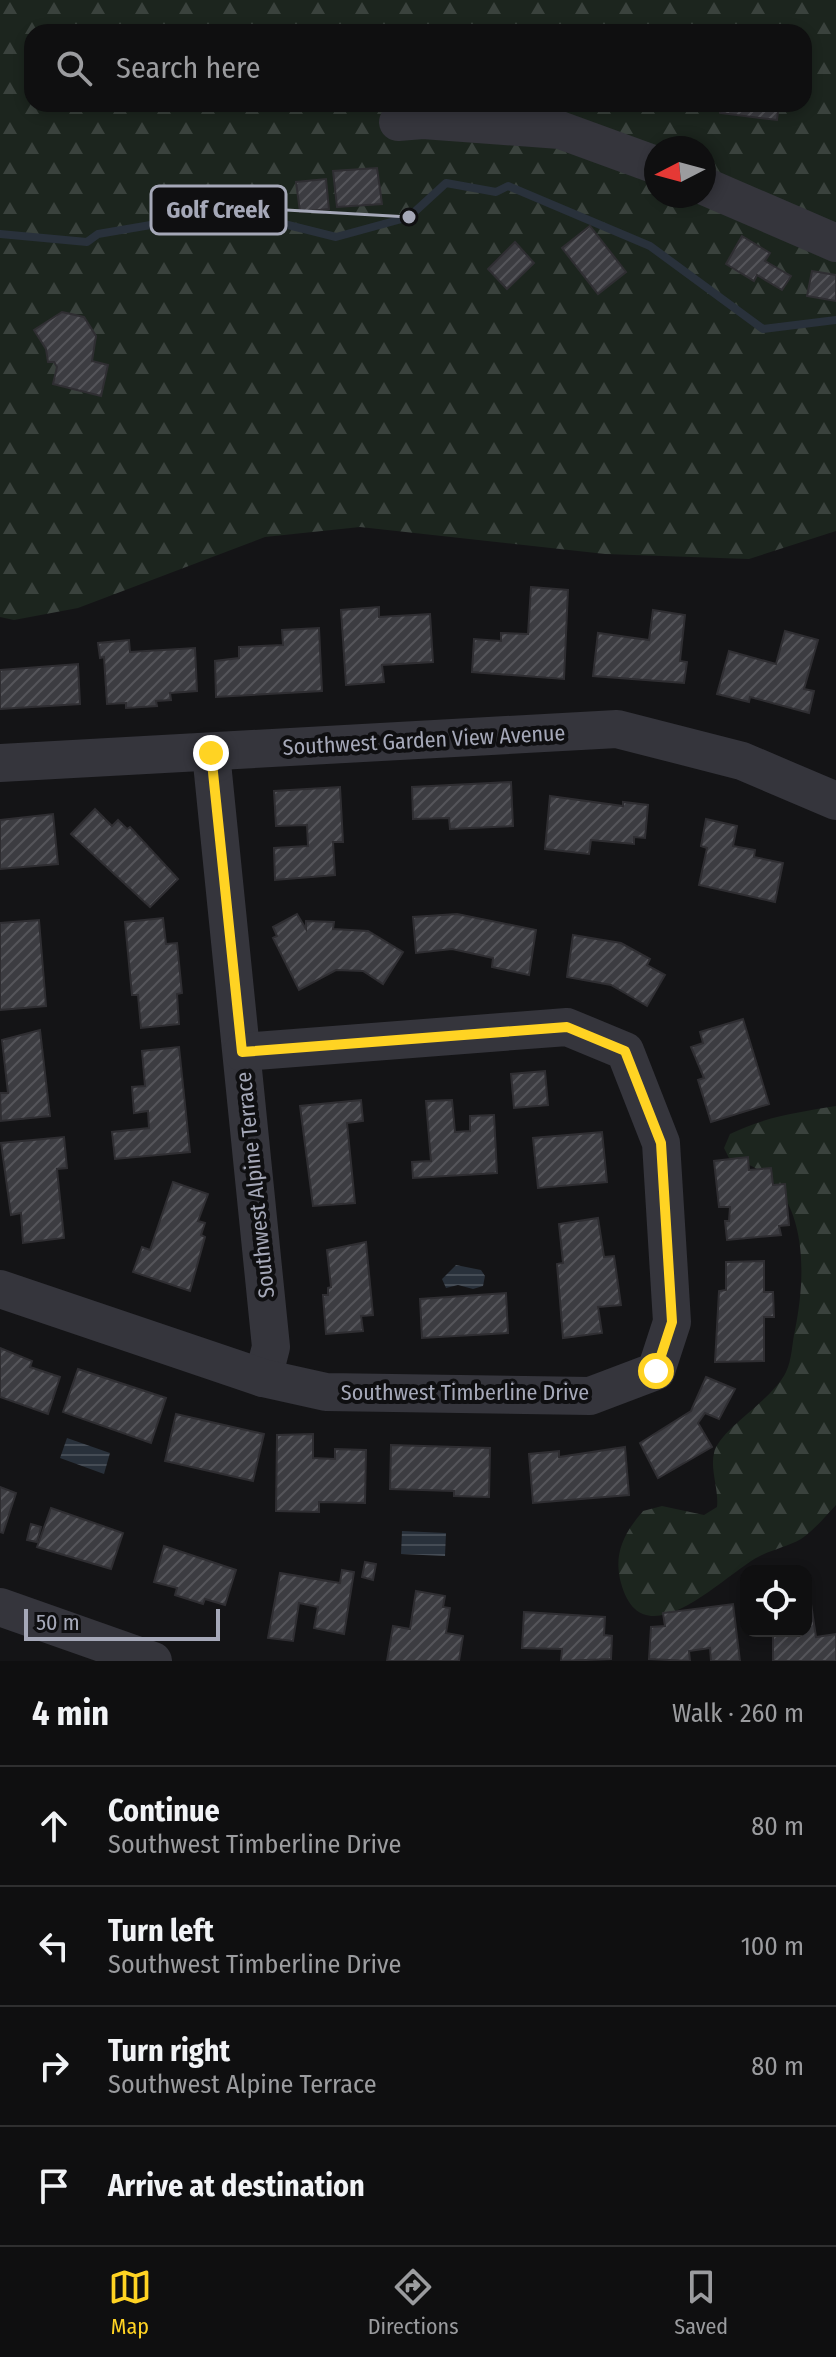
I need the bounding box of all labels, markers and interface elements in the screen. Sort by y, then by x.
search box [24,24,812,112]
icon: search [52,46,96,90]
text: Search here [116,50,261,86]
north arrow [644,136,716,208]
callout: Golf Creek [151,186,286,234]
text: Golf Creek [166,196,270,224]
street label: Southwest Garden View Avenue [282,719,566,761]
route end [193,735,229,771]
street label: Southwest Alpine Terrace [230,1071,280,1299]
route start [638,1353,674,1389]
street label: Southwest Timberline Drive [341,1379,589,1406]
map controls [740,1565,812,1637]
button: locate [740,1565,812,1637]
scale bar [24,1605,220,1641]
text: 50 m [36,1609,80,1636]
text: 4 min [32,1693,109,1734]
text: Walk · 260 m [672,1698,804,1729]
text: Continue [108,1793,220,1829]
icon: ahead [32,1804,76,1848]
text: 80 m [751,1811,804,1842]
text: Southwest Timberline Drive [108,1829,401,1860]
text: Turn left [108,1913,214,1949]
icon: left [32,1924,76,1968]
text: 100 m [741,1931,804,1962]
text: Southwest Timberline Drive [108,1949,401,1980]
text: Turn right [108,2033,230,2069]
icon: right [32,2044,76,2088]
text: 80 m [751,2051,804,2082]
text: Southwest Alpine Terrace [108,2069,377,2100]
icon: arrive [32,2164,76,2208]
text: Arrive at destination [108,2168,365,2204]
tab: Map [108,2265,152,2340]
tab: Directions [368,2265,459,2340]
tab: Saved [674,2265,728,2340]

